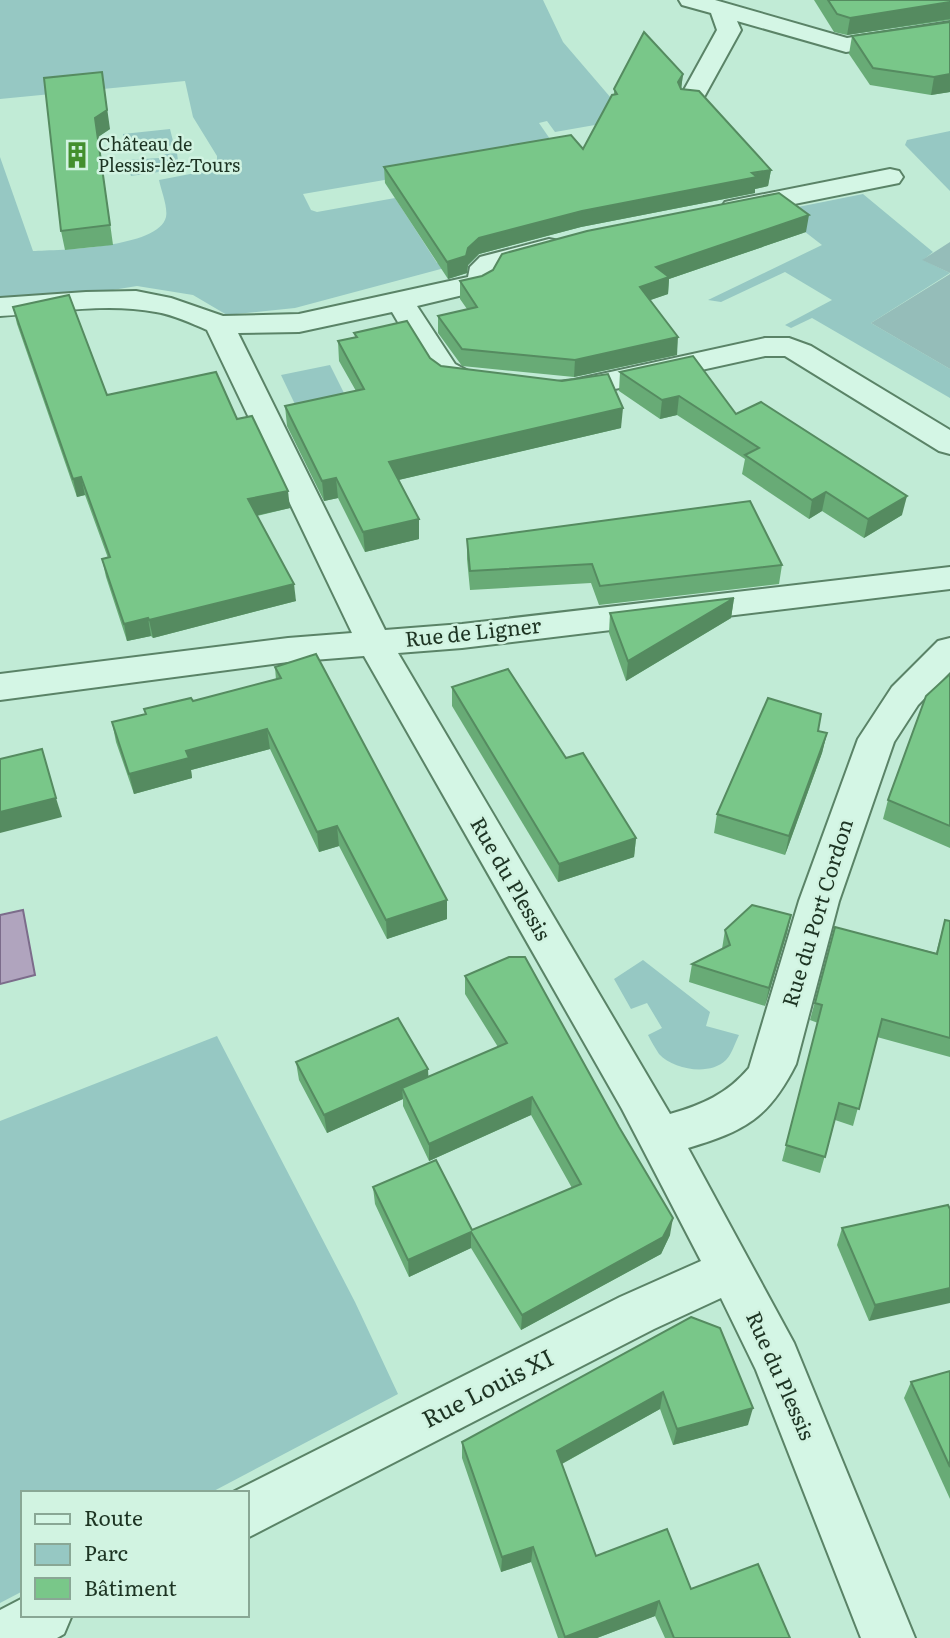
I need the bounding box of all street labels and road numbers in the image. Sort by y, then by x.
street label: Rue de Ligner [403,608,543,653]
street label: Rue du Plessis [464,810,560,945]
street label: Rue du Port Cordon [772,814,859,1010]
street label: Rue du Plessis [740,1306,825,1444]
street label: Rue Louis XI [415,1339,559,1435]

